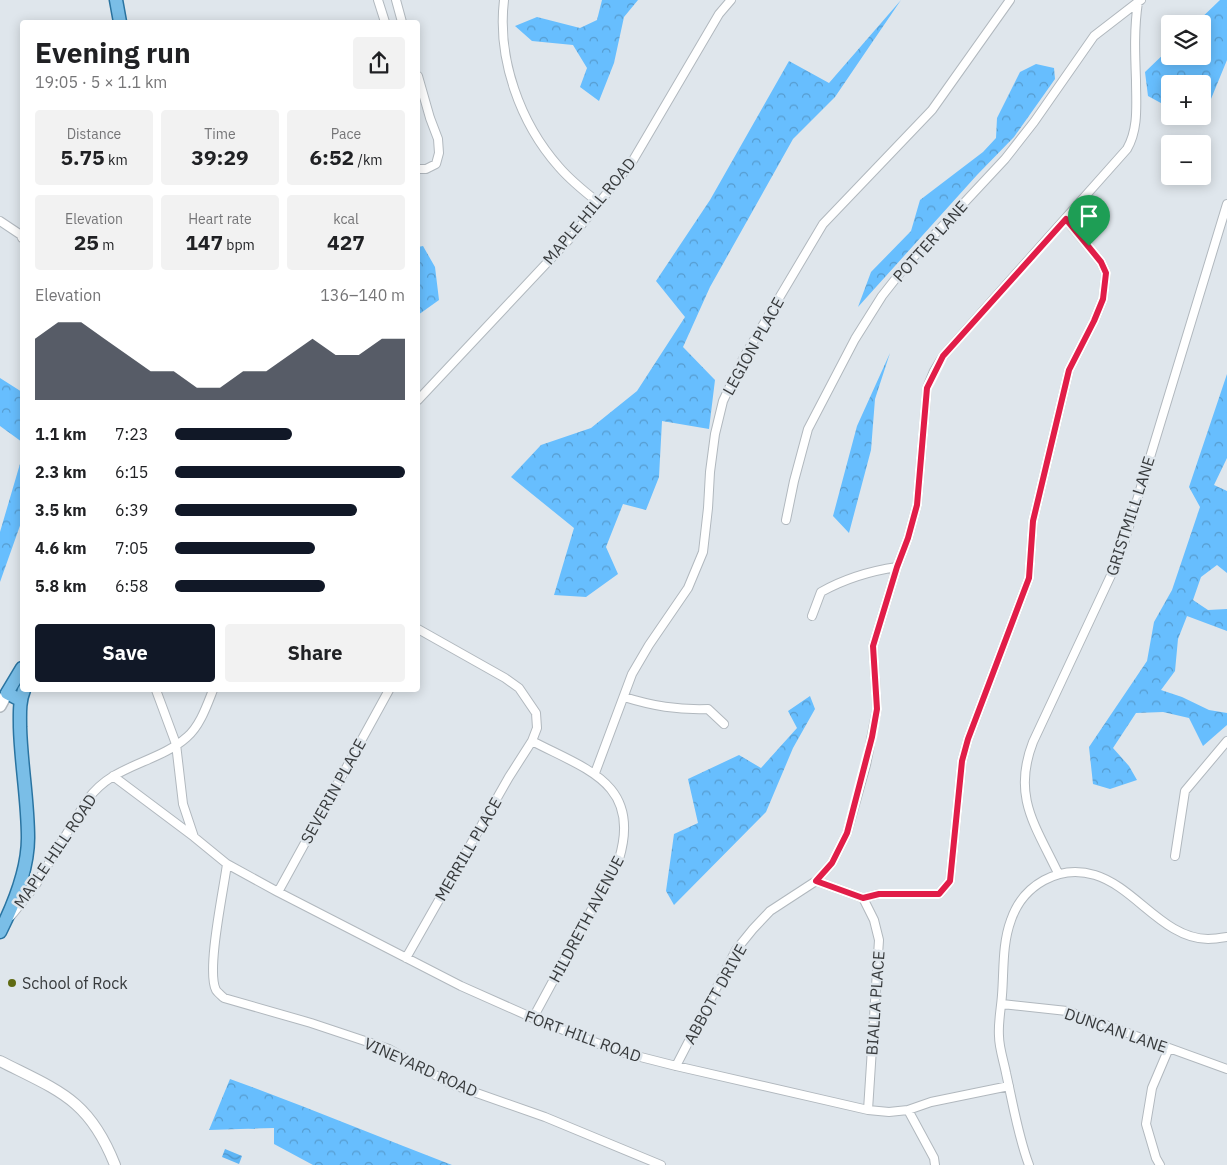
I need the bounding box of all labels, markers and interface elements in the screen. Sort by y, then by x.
map controls [1161,15,1211,185]
button: layers [1161,15,1211,65]
text: Evening run [35,34,191,71]
button: share [353,37,405,89]
text: 19:05 · 5 × 1.1 km [35,72,167,92]
button: + [1161,75,1211,125]
text: Distance [67,125,121,143]
text: Time [204,125,236,143]
text: Pace [331,125,361,143]
button: − [1161,135,1211,185]
text: 5.75 [60,143,105,171]
text: 39:29 [191,143,249,171]
text: 6:52 [309,143,354,171]
text: km [105,151,128,169]
text: /km [354,151,383,169]
street label: MAPLE HILL ROAD [538,153,640,269]
pin [1068,195,1110,246]
street label: POTTER LANE [888,196,972,286]
icon: arrive [1075,202,1103,230]
text: Elevation [65,210,123,228]
text: Heart rate [188,210,252,228]
text: kcal [333,210,359,228]
text: 25 [74,228,99,256]
text: 147 [185,228,223,256]
text: 427 [327,228,365,256]
text: m [99,236,114,254]
text: bpm [223,236,255,254]
text: Elevation [35,285,101,305]
text: 136–140 m [320,285,405,305]
street label: LEGION PLACE [718,294,788,398]
text: 1.1 km [35,424,86,444]
text: 7:23 [115,424,148,444]
street label: GRISTMILL LANE [1101,454,1159,578]
text: 2.3 km [35,462,86,482]
text: 6:15 [115,462,148,482]
text: 3.5 km [35,500,86,520]
text: 6:39 [115,500,148,520]
text: 4.6 km [35,538,86,558]
text: 7:05 [115,538,148,558]
text: 5.8 km [35,576,86,596]
text: 6:58 [115,576,148,596]
button: Save [35,624,215,682]
button: Share [225,624,405,682]
street label: SEVERIN PLACE [296,735,370,847]
street label: MAPLE HILL ROAD [9,790,101,912]
street label: MERRILL PLACE [430,794,506,904]
street label: HILDRETH AVENUE [544,852,628,986]
street label: ABBOTT DRIVE [679,941,751,1047]
street label: BIALLA PLACE [861,950,889,1056]
place label: School of Rock [22,973,128,993]
marker: School of Rock [6,977,18,989]
street label: DUNCAN LANE [1062,1003,1170,1057]
street label: FORT HILL ROAD [522,1006,644,1066]
street label: VINEYARD ROAD [361,1033,481,1101]

